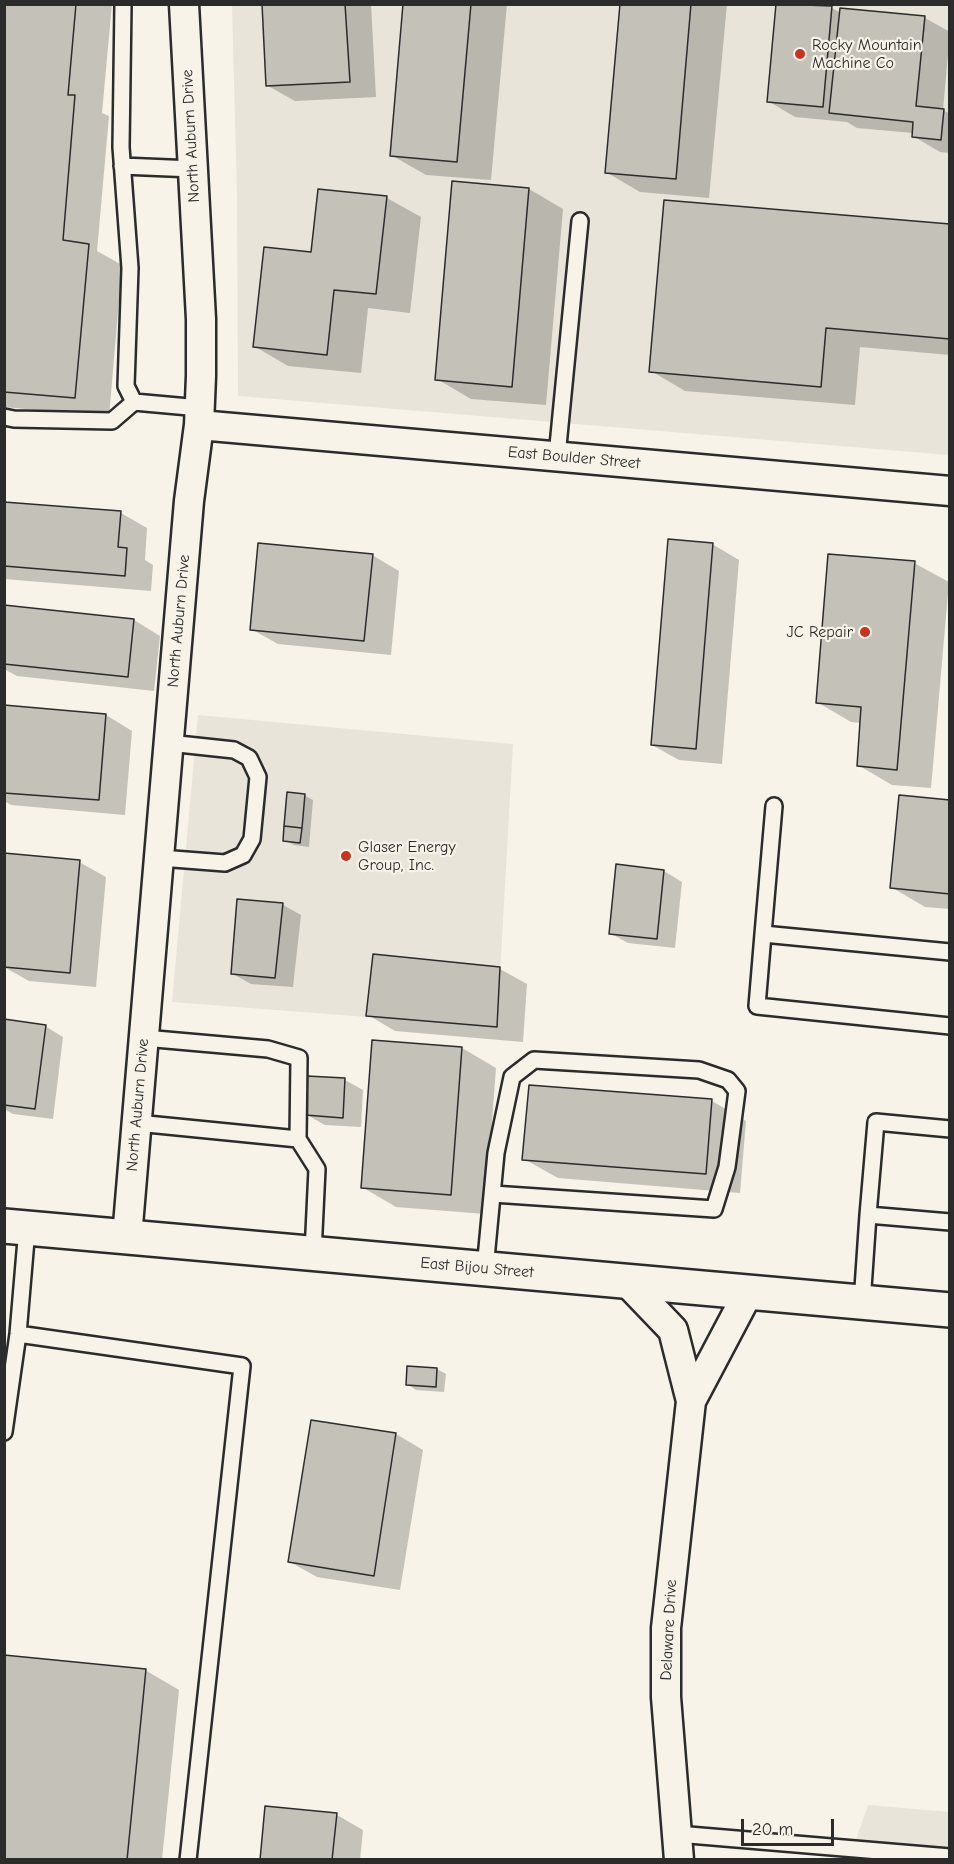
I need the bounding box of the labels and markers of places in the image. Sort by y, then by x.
place label: Rocky Mountain Machine Co [812,35,922,73]
marker: Rocky Mountain Machine Co [793,47,807,61]
place label: JC Repair [786,622,853,642]
marker: JC Repair [858,625,872,639]
place label: Glaser Energy Group, Inc. [358,837,456,875]
marker: Glaser Energy Group, Inc. [339,849,353,863]

